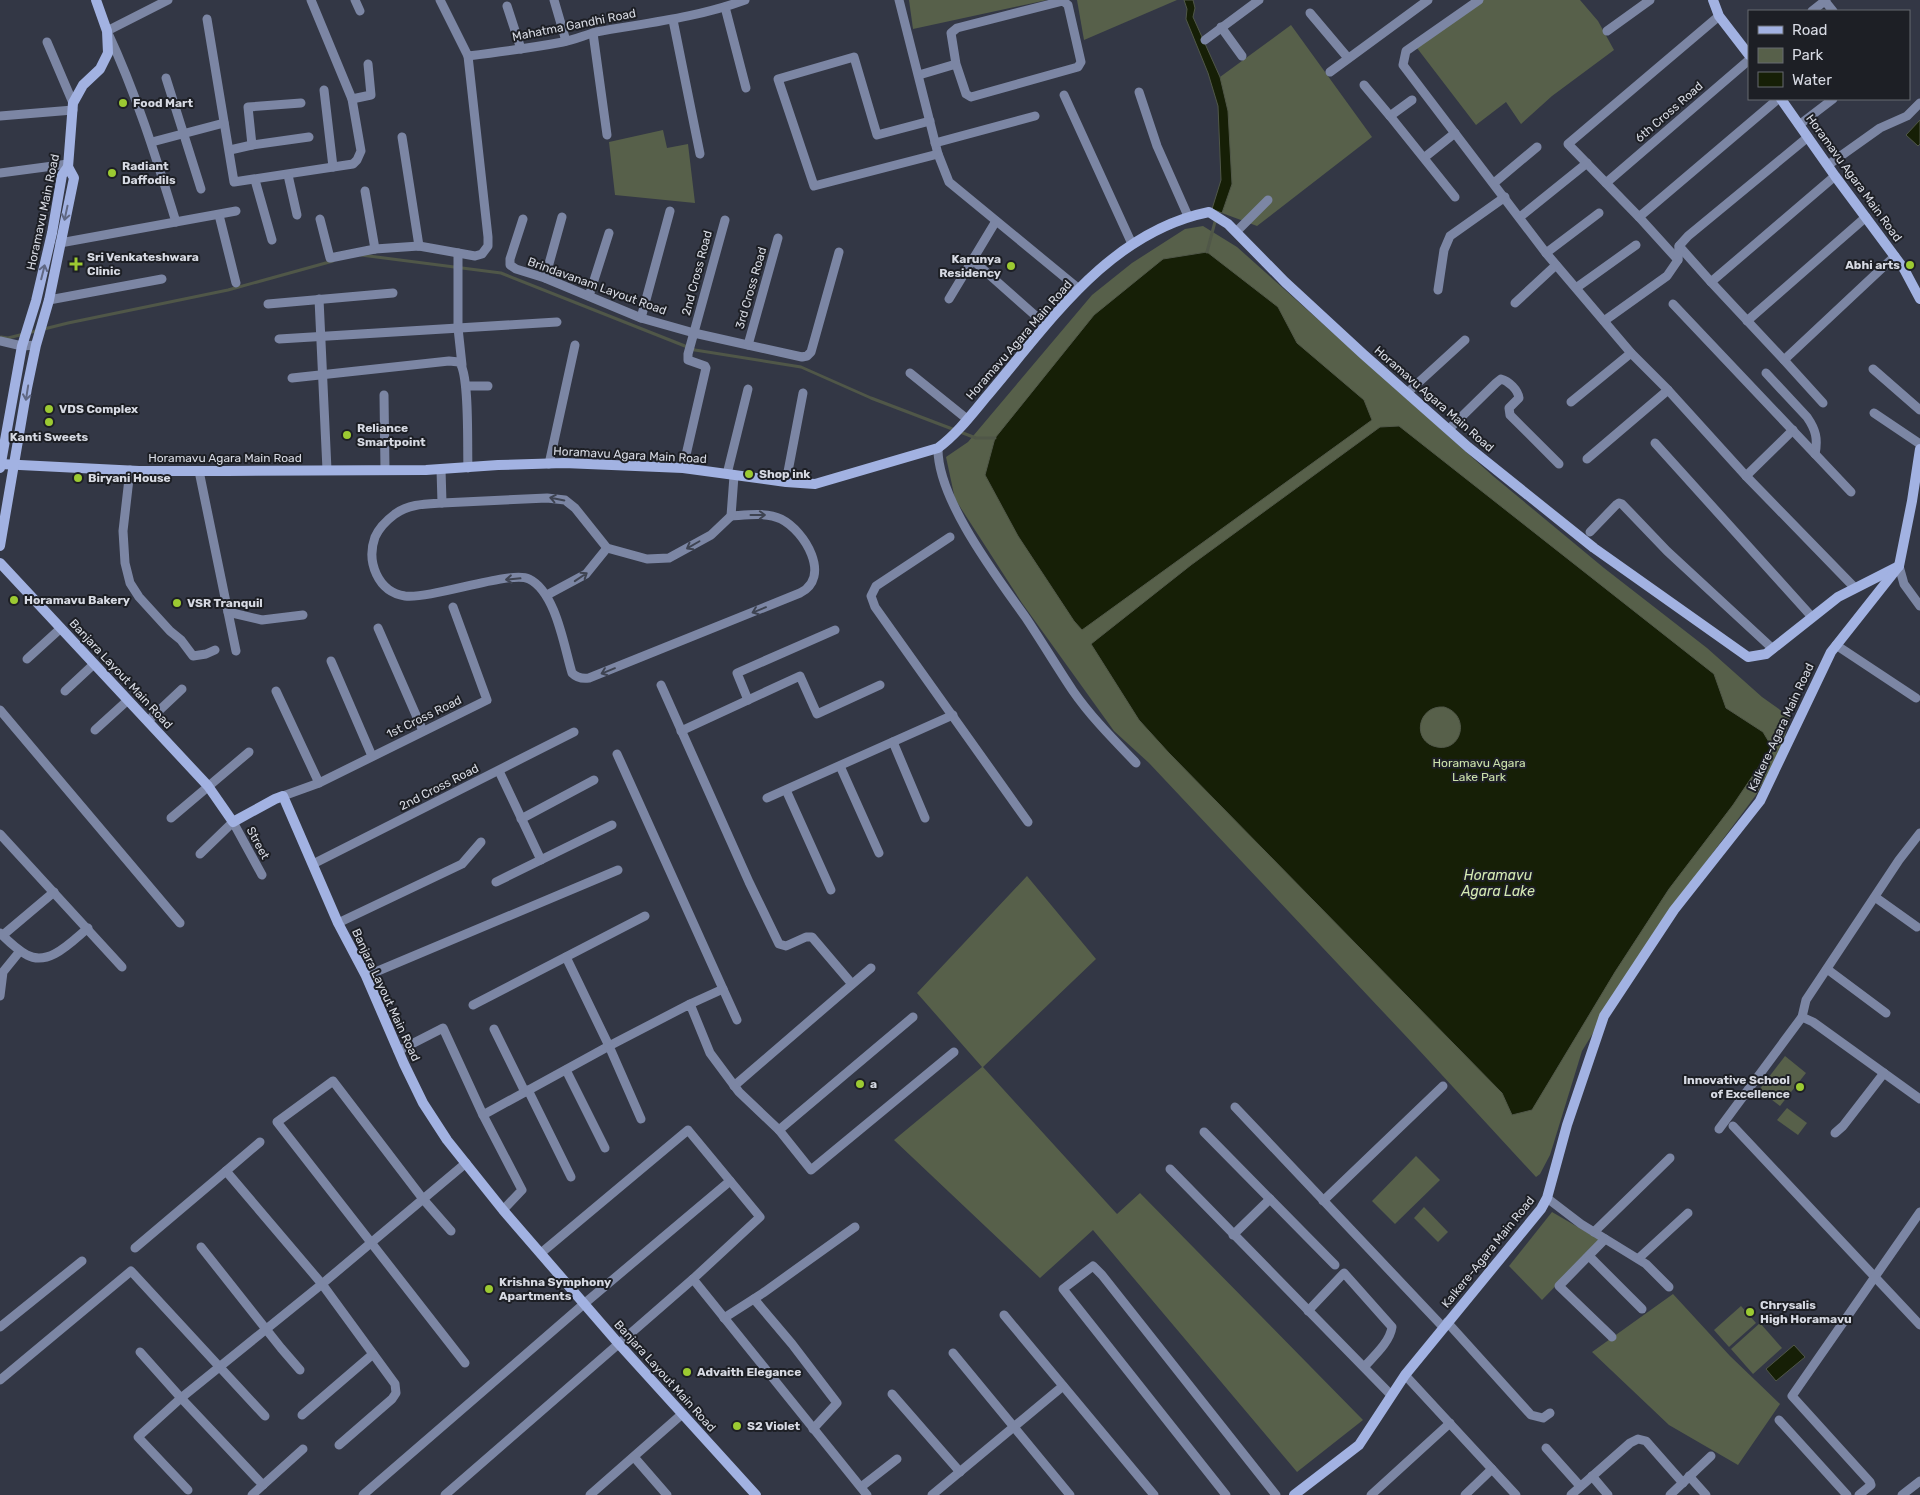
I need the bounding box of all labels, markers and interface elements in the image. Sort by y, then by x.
street label: Mahatma Gandhi Road [511,6,637,44]
legend [1748,10,1910,100]
text: Road [1792,21,1828,39]
text: Park [1792,46,1823,64]
text: Water [1792,71,1832,89]
street label: 6th Cross Road [1632,79,1706,145]
place label: Food Mart [133,96,194,110]
marker: Food Mart [117,97,129,109]
street label: Horamavu Agara Main Road [1803,112,1905,244]
street label: Horamavu Main Road [24,153,62,271]
place label: Radiant Daffodils [122,159,176,187]
marker: Radiant Daffodils [106,167,118,179]
one-way arrow [61,205,70,221]
street label: 2nd Cross Road [679,229,715,317]
street label: 3rd Cross Road [733,245,769,331]
place label: Sri Venkateshwara Clinic [87,250,199,278]
place label: Karunya Residency [939,252,1001,280]
street label: Brindavanam Layout Road [526,254,668,318]
marker: Sri Venkateshwara Clinic [69,257,83,271]
place label: Abhi arts [1845,258,1900,272]
marker: Abhi arts [1904,259,1916,271]
marker: Karunya Residency [1005,260,1017,272]
one-way arrow [39,264,48,280]
street label: Horamavu Agara Main Road [963,277,1075,403]
street label: Horamavu Agara Main Road [1371,343,1497,455]
one-way arrow [21,385,31,401]
place label: VDS Complex [59,402,138,416]
marker: VDS Complex [43,403,55,415]
marker: Kanti Sweets [43,416,55,428]
place label: Reliance Smartpoint [357,421,426,449]
marker: Reliance Smartpoint [341,429,353,441]
place label: Kanti Sweets [10,430,89,444]
street label: Horamavu Agara Main Road [553,444,707,466]
street label: Horamavu Agara Main Road [148,451,302,465]
place label: Shop ink [759,467,810,481]
marker: Shop ink [743,468,755,480]
place label: Biryani House [88,471,171,485]
marker: Biryani House [72,472,84,484]
one-way arrow [550,494,566,504]
one-way arrow [749,510,765,520]
one-way arrow [686,541,701,550]
one-way arrow [574,571,588,582]
one-way arrow [505,574,521,583]
place label: Horamavu Bakery [24,593,130,607]
marker: Horamavu Bakery [8,594,20,606]
place label: VSR Tranquil [187,596,263,610]
marker: VSR Tranquil [171,597,183,609]
one-way arrow [752,606,767,615]
street label: Banjara Layout Main Road [67,616,175,732]
street label: Kalkere-Agara Main Road [1745,661,1817,793]
one-way arrow [601,666,616,676]
street label: 1st Cross Road [384,693,464,741]
park label: Horamavu Agara Lake Park [1432,756,1526,784]
street label: 2nd Cross Road [397,761,481,813]
street label: Street [244,824,272,862]
water label: Horamavu Agara Lake [1460,867,1535,900]
street label: Banjara Layout Main Road [349,926,423,1064]
place label: Innovative School of Excellence [1683,1073,1790,1101]
place label: a [870,1077,877,1091]
marker: a [854,1078,866,1090]
marker: Innovative School of Excellence [1794,1081,1806,1093]
street label: Kalkere-Agara Main Road [1439,1193,1537,1311]
place label: Krishna Symphony Apartments [499,1275,611,1303]
marker: Krishna Symphony Apartments [483,1283,495,1295]
place label: Chrysalis High Horamavu [1760,1298,1852,1326]
marker: Chrysalis High Horamavu [1744,1306,1756,1318]
street label: Banjara Layout Main Road [611,1318,719,1434]
place label: Advaith Elegance [697,1365,801,1379]
marker: Advaith Elegance [681,1366,693,1378]
place label: S2 Violet [747,1419,801,1433]
marker: S2 Violet [731,1420,743,1432]

